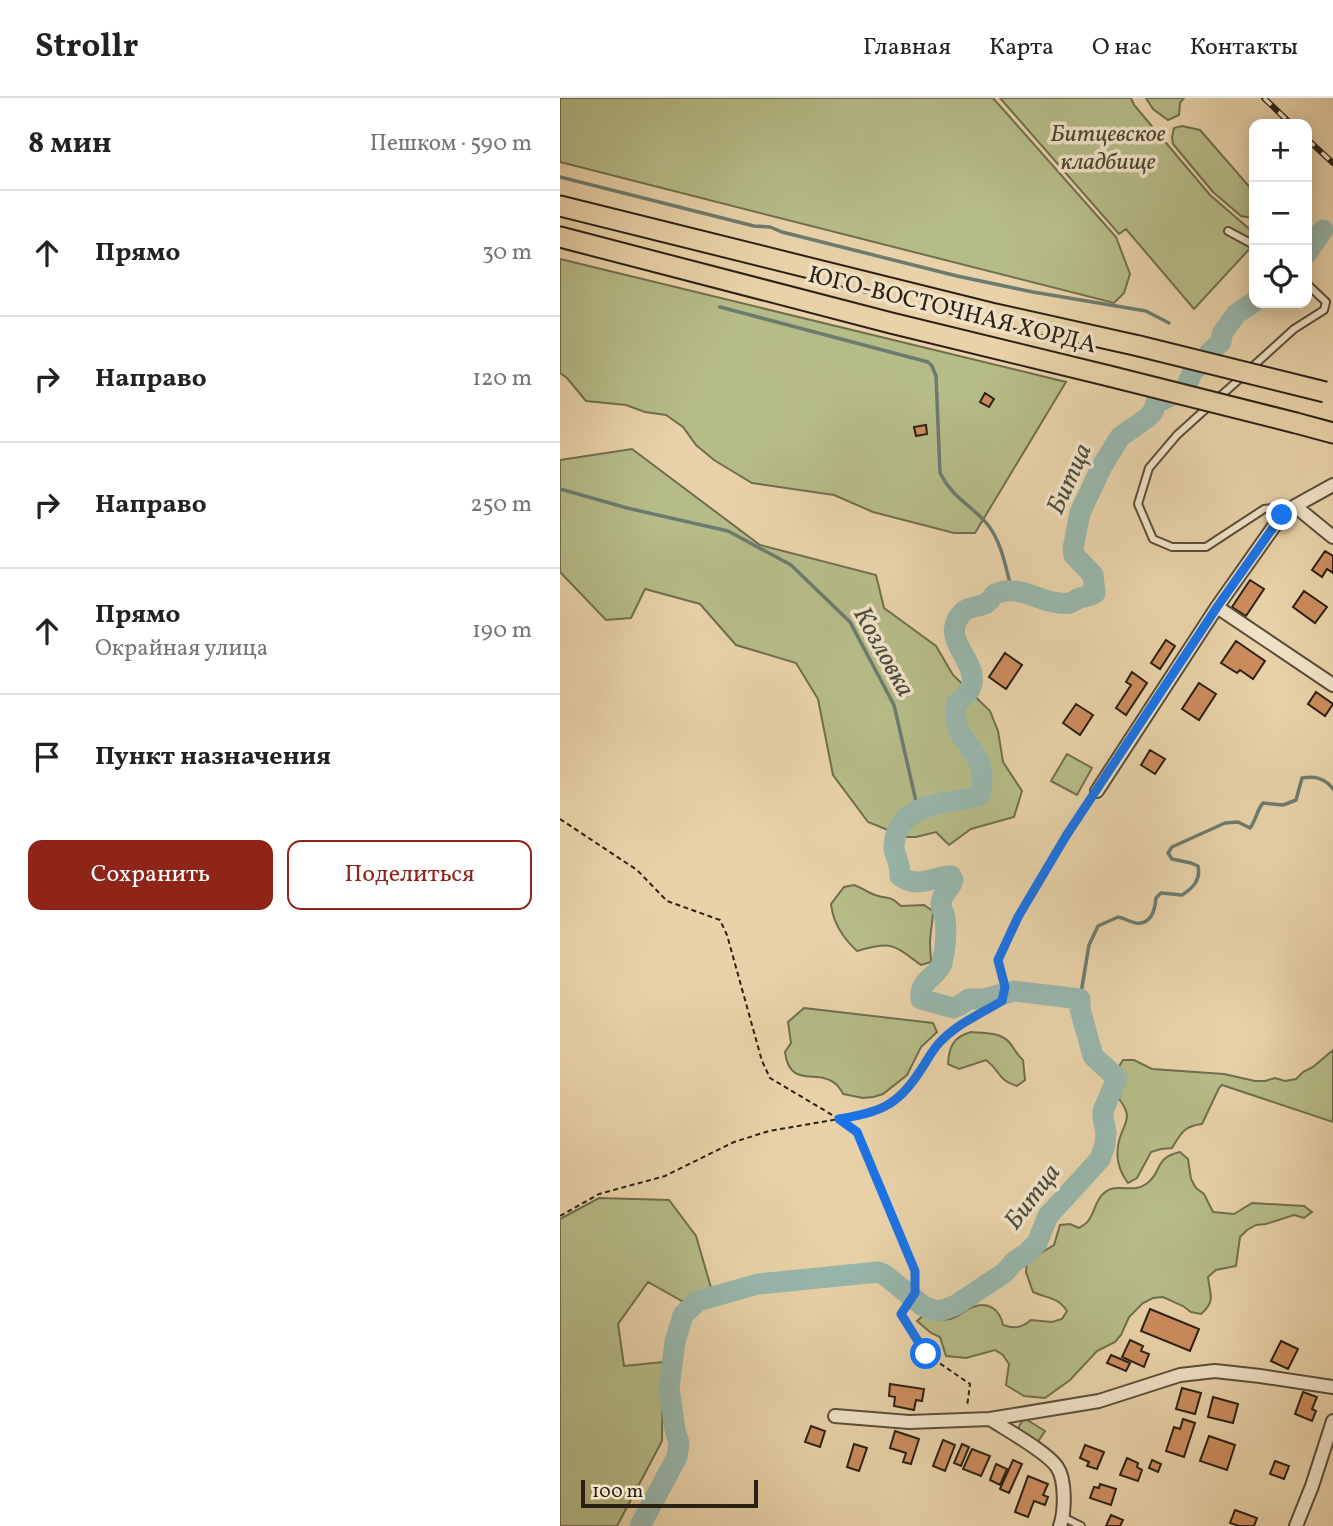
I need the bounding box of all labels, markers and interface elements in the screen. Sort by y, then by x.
text: Strollr [35,25,138,71]
text: Главная [863,31,951,65]
text: Карта [989,31,1054,65]
text: О нас [1092,31,1152,65]
text: Контакты [1190,31,1298,65]
park label: Битцевское кладбище [1051,118,1166,180]
map controls [1249,119,1312,308]
button: + [1249,119,1312,182]
text: 8 мин [28,123,112,165]
text: Пешком · 590 m [370,128,532,160]
button: − [1249,182,1312,245]
icon: ahead [28,234,66,272]
text: Прямо [95,235,180,271]
text: 30 m [482,237,532,269]
button: locate [1249,245,1312,308]
street label: ЮГО-ВОСТОЧНАЯ ХОРДА [804,259,1100,363]
icon: right [28,360,66,398]
text: Направо [95,361,207,397]
text: 120 m [472,363,532,395]
water label: Битца [1039,438,1101,520]
icon: right [28,486,66,524]
text: Направо [95,487,207,523]
text: 250 m [470,489,532,521]
route end [1266,499,1297,530]
text: Прямо [95,597,180,633]
water label: Козловка [844,600,922,704]
icon: ahead [28,612,66,650]
text: 190 m [472,615,532,647]
text: Окрайная улица [95,633,268,665]
icon: arrive [28,738,66,776]
text: Пункт назначения [95,739,331,775]
button: Сохранить [28,840,273,910]
button: Поделиться [287,840,532,910]
water label: Битца [996,1157,1070,1237]
route start [910,1338,941,1369]
scale bar [581,1477,758,1509]
text: 100 m [592,1479,643,1505]

